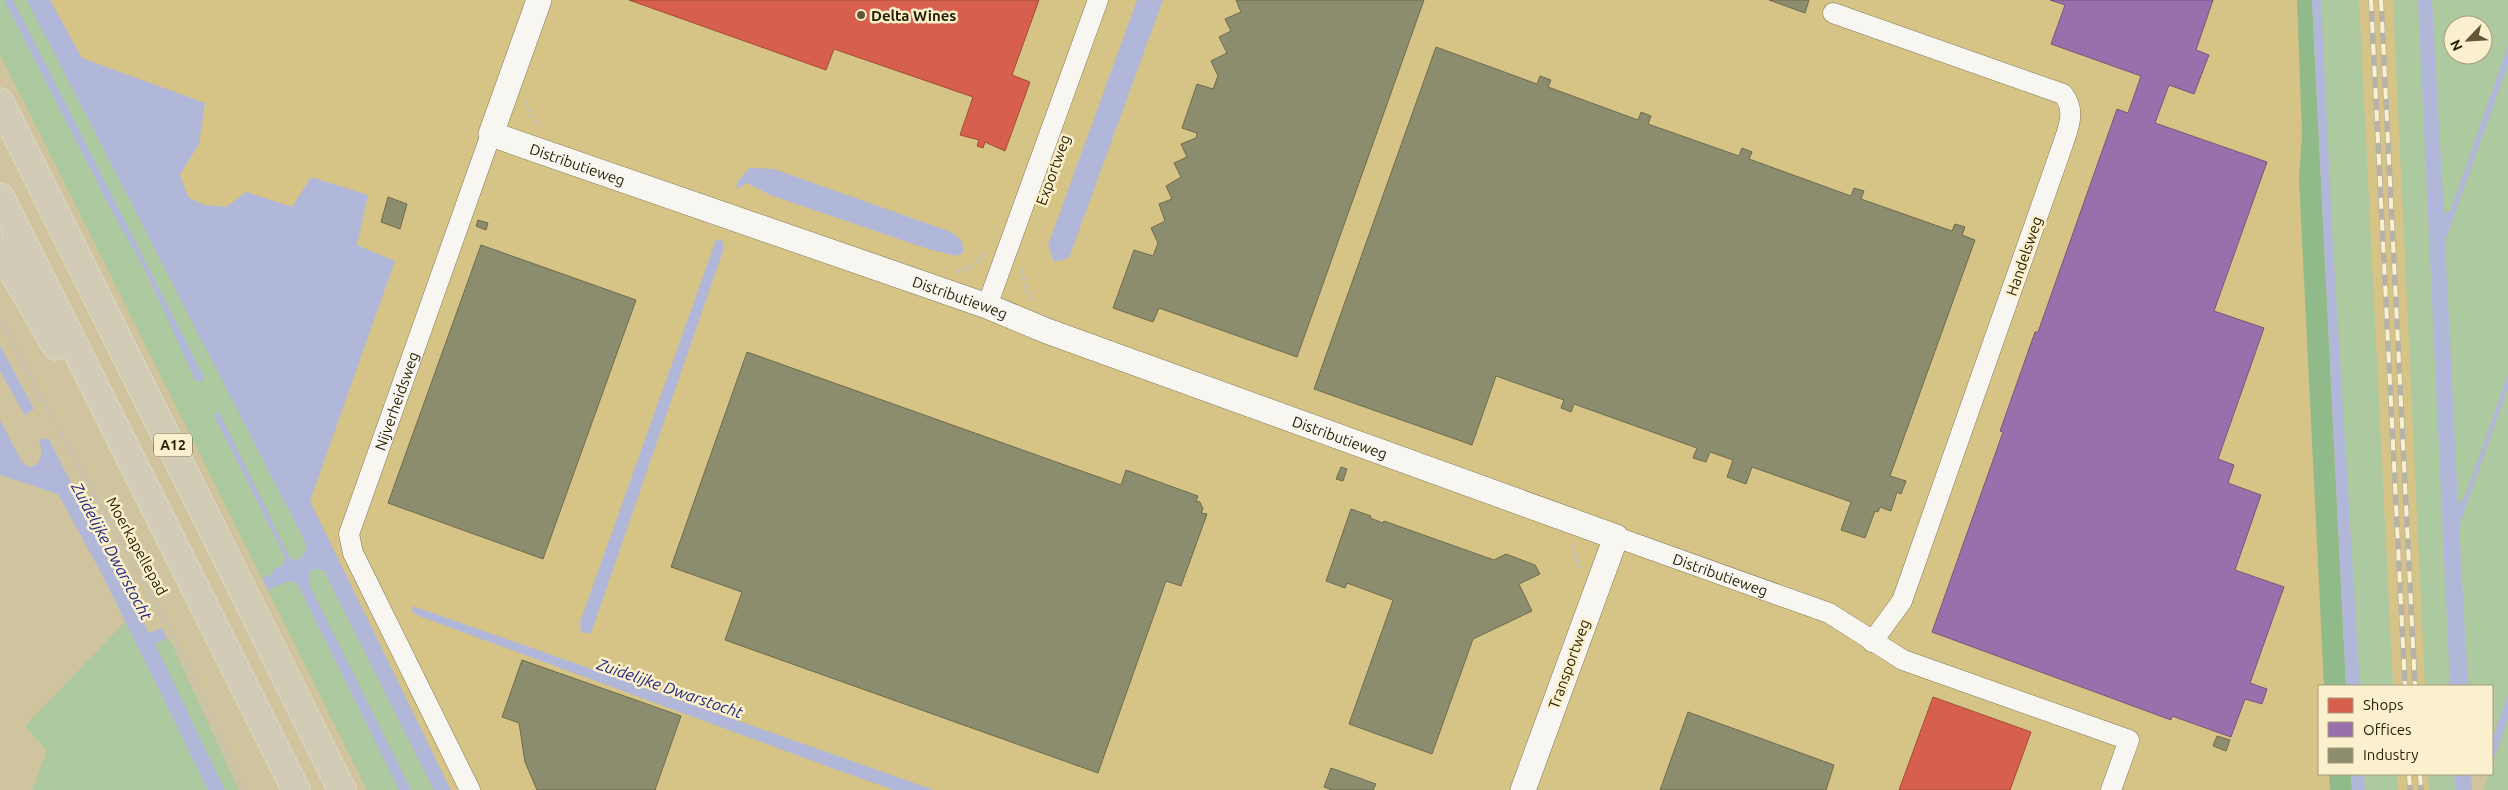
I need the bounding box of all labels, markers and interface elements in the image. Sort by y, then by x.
place label: Delta Wines [871,7,956,24]
marker: Delta Wines [855,9,867,21]
north arrow [2443,15,2493,65]
text: N [2447,37,2466,54]
street label: Exportweg [1032,132,1074,208]
street label: Distributieweg [528,140,628,188]
street label: Handelsweg [2002,214,2046,298]
street label: Distributieweg [910,272,1010,322]
street label: Nijverheidsweg [371,349,422,453]
street label: Distributieweg [1290,412,1390,462]
road number: A12 [154,434,192,456]
water label: Zuidelijke Dwarstocht [68,478,156,624]
street label: Moerkapellepad [103,494,171,598]
street label: Distributieweg [1671,550,1770,599]
street label: Transportweg [1545,617,1593,711]
water label: Zuidelijke Dwarstocht [594,654,746,722]
legend [2318,685,2493,775]
text: Shops [2363,696,2404,713]
text: Offices [2363,721,2411,738]
text: Industry [2363,746,2418,763]

